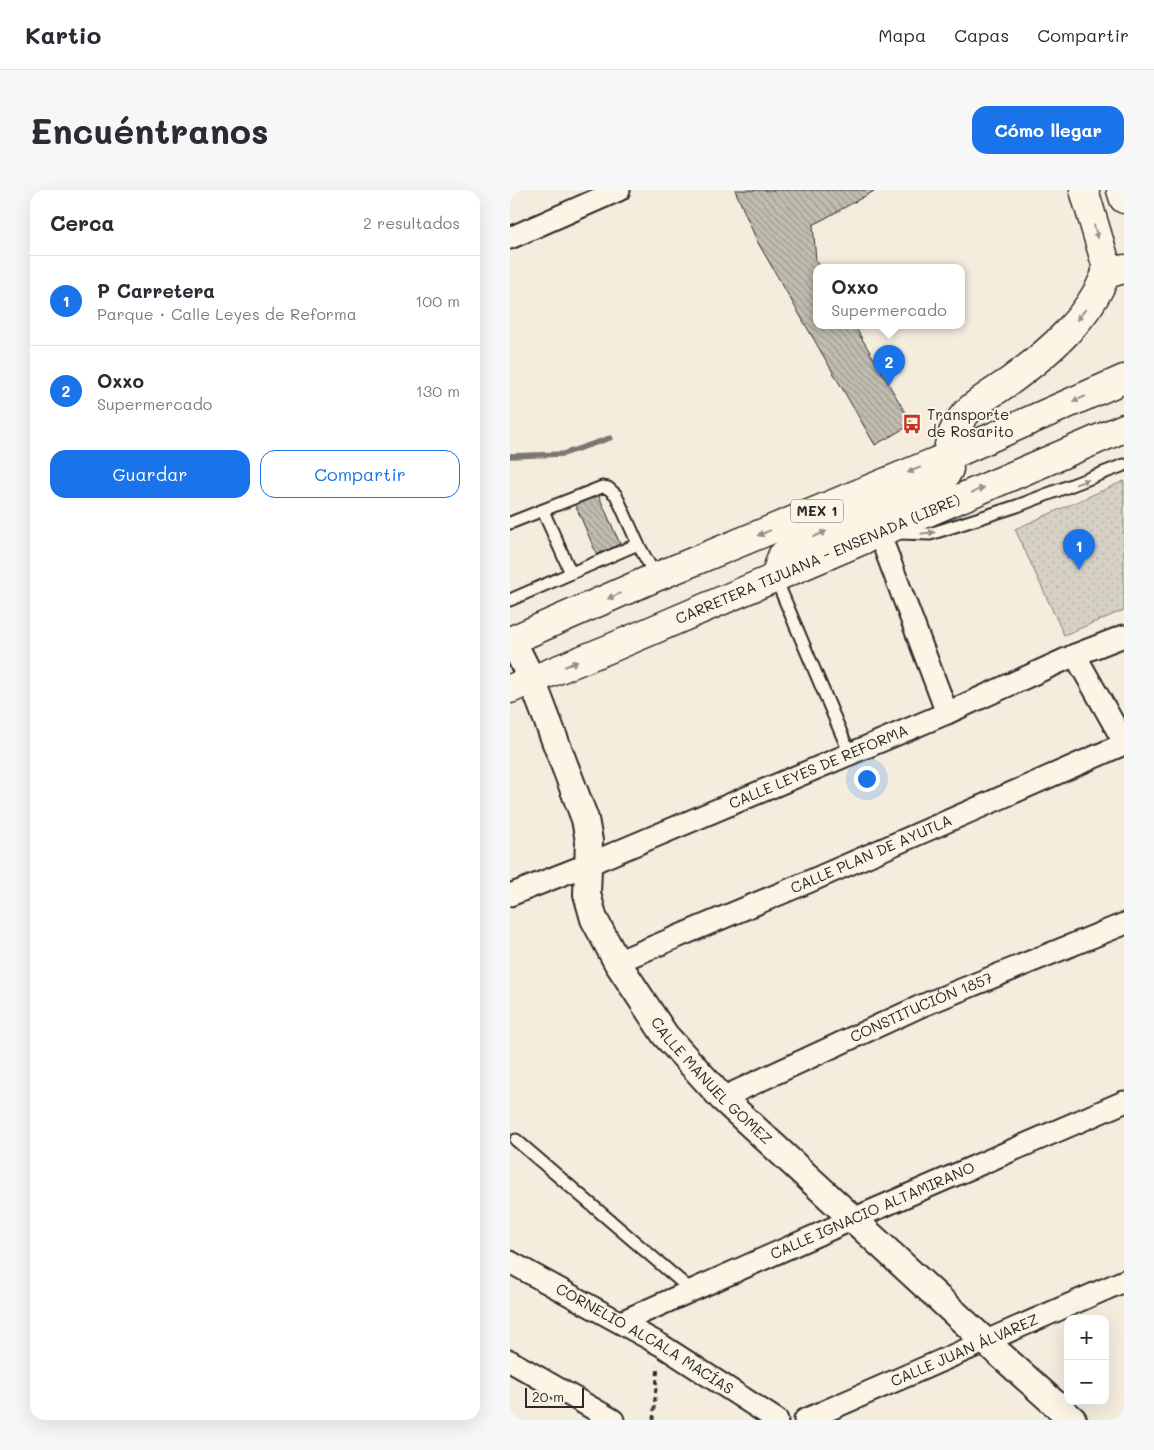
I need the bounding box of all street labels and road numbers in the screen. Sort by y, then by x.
street label: CARRETERA TIJUANA - ENSENADA (LIBRE) [672,489,963,628]
road number: MEX 1 [791,500,843,522]
street label: CALLE LEYES DE REFORMA [725,720,911,813]
street label: CALLE PLAN DE AYUTLA [787,809,955,897]
street label: CONSTITUCIÓN 1857 [847,967,995,1046]
street label: CALLE MANUEL GOMEZ [647,1013,777,1148]
street label: CALLE IGNACIO ALTAMIRANO [767,1157,978,1264]
street label: CORNELIO ALCALA MACÍAS [552,1278,738,1398]
street label: CALLE JUAN ÁLVAREZ [887,1309,1041,1391]

